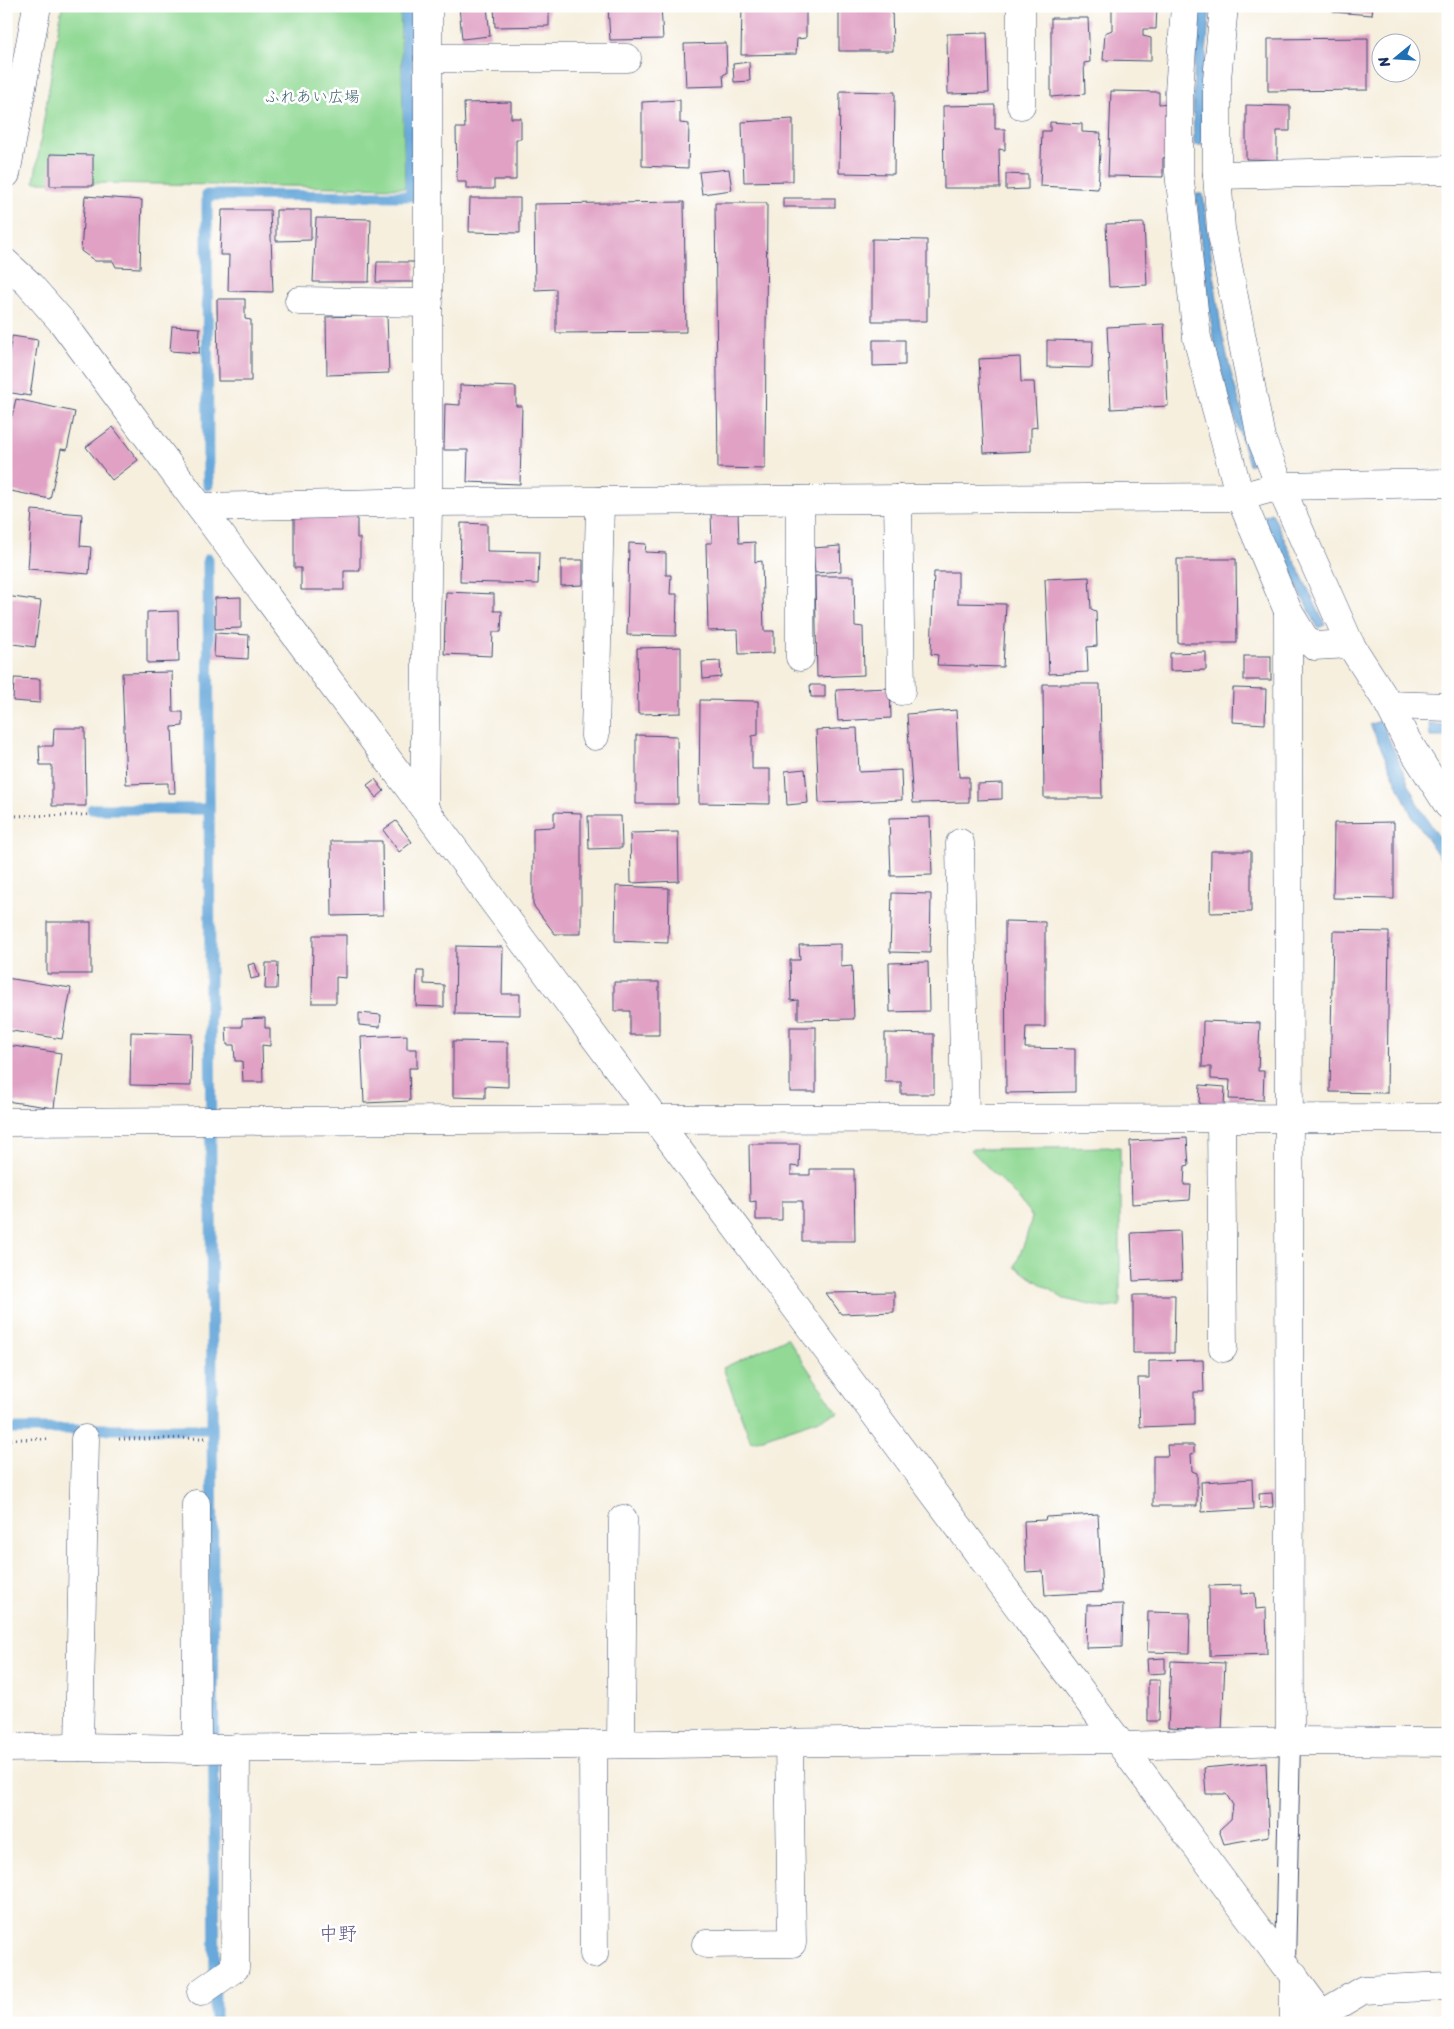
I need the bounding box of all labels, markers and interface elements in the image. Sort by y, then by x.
north arrow [1372,32,1422,82]
text: N [1371,53,1398,71]
park label: ふれあい広場 [264,82,360,111]
district label: 中野 [319,1917,357,1950]

